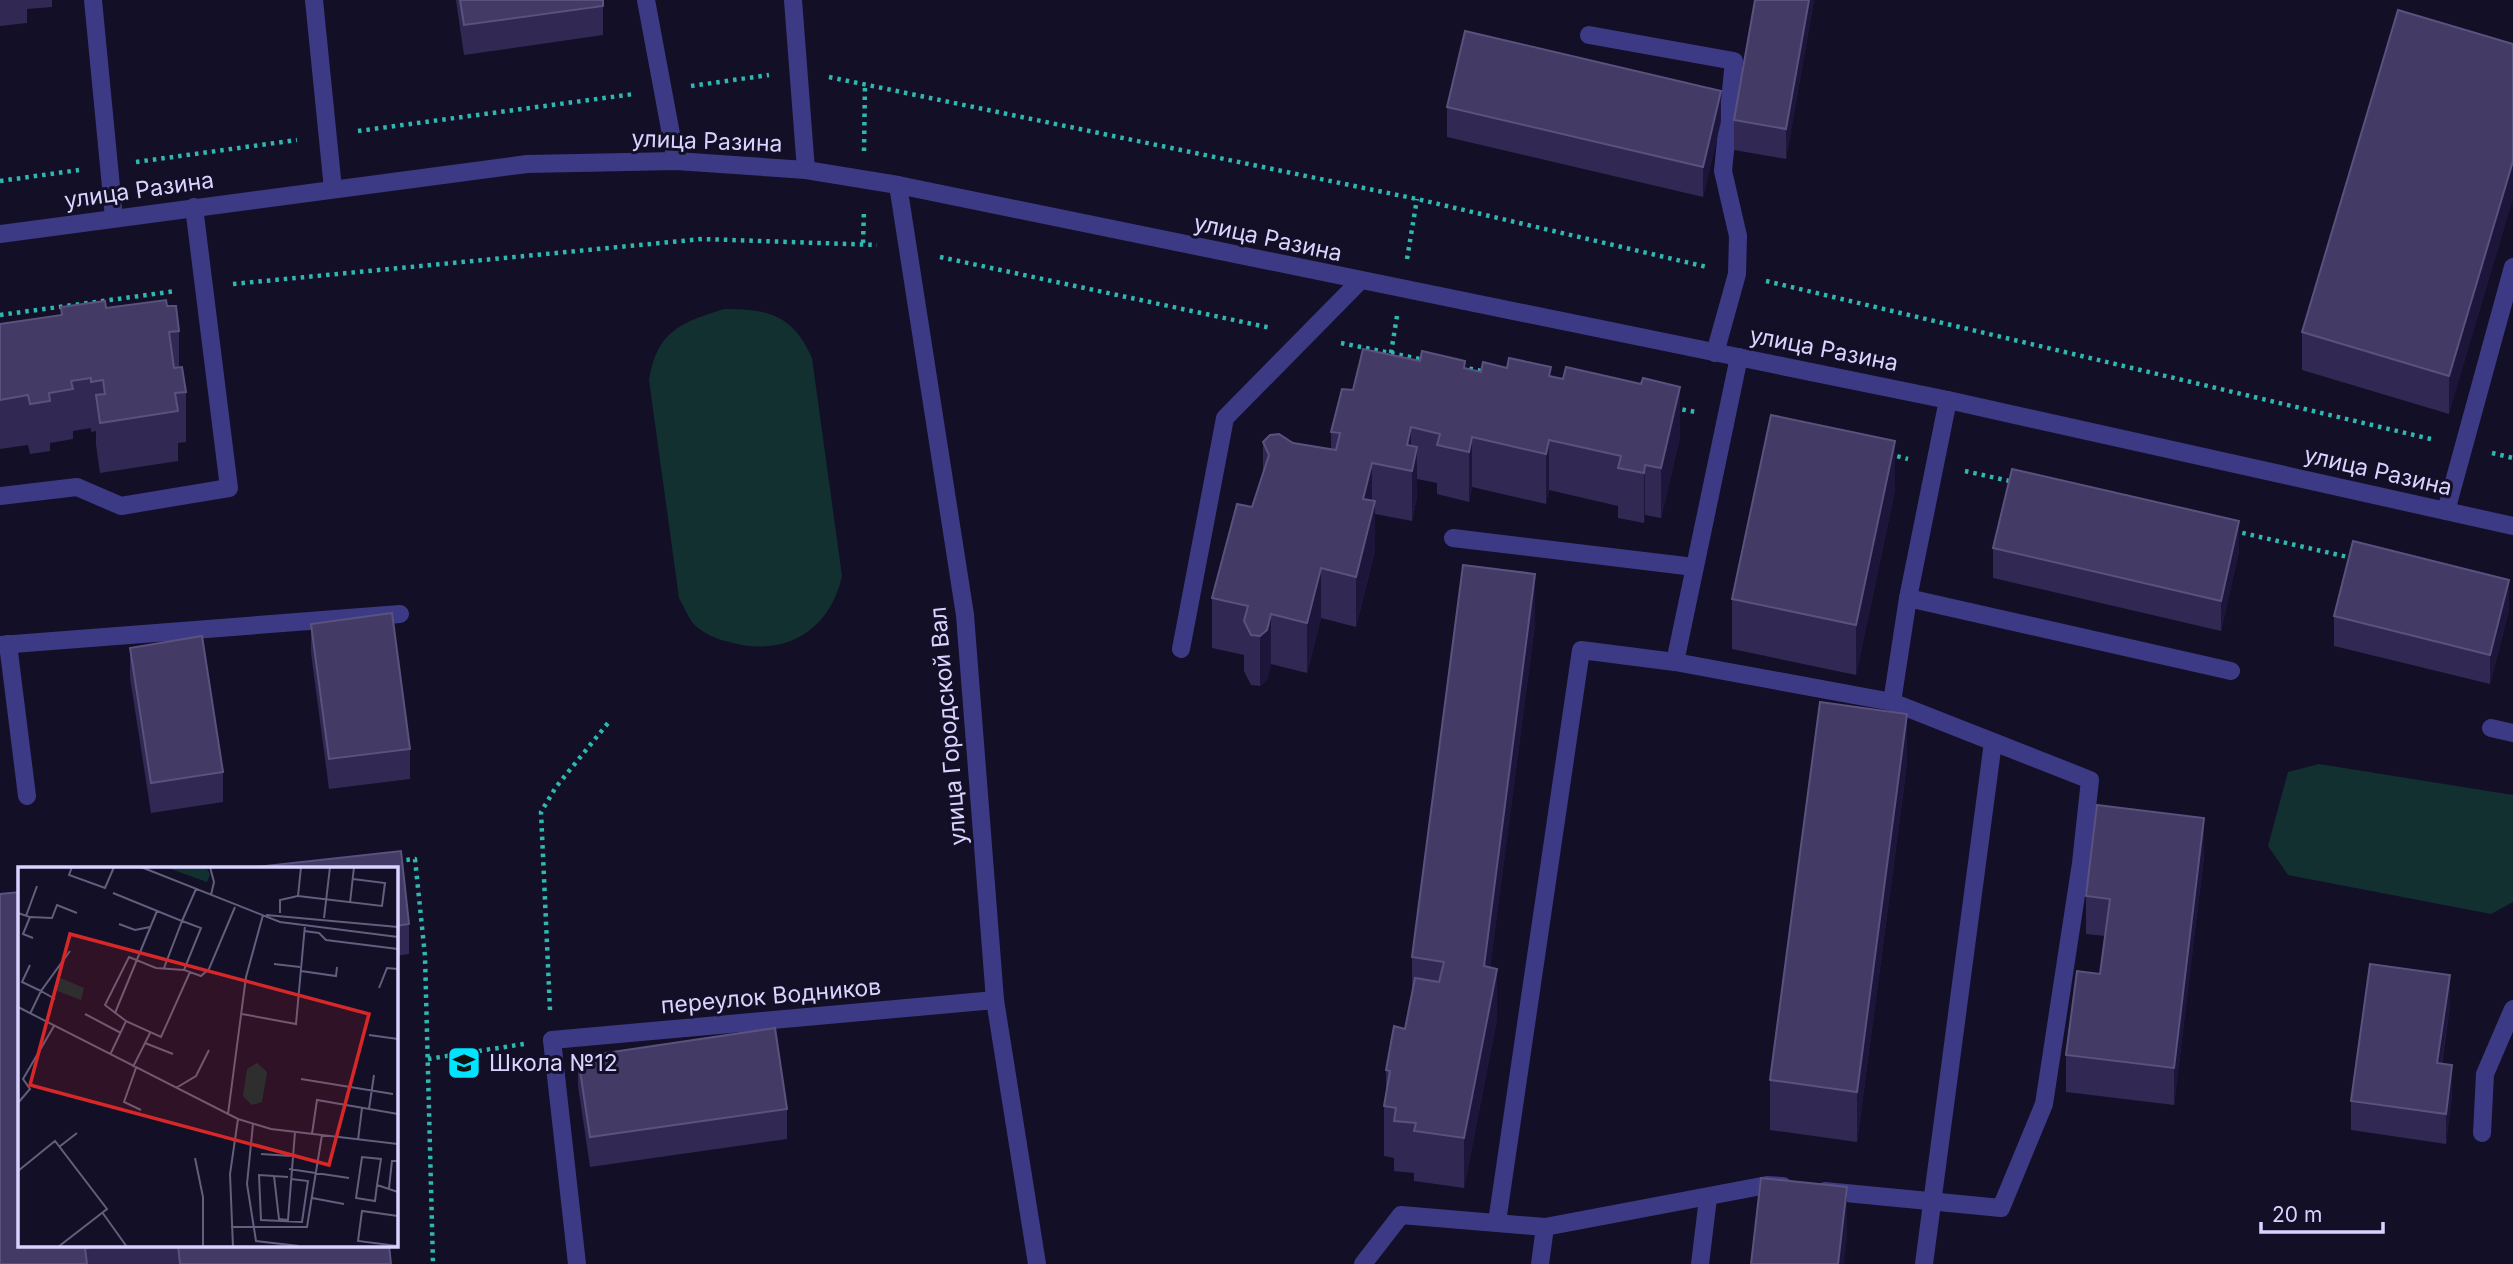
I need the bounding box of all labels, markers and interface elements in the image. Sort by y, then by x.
street label: улица Разина [631,124,783,158]
street label: улица Разина [62,166,216,214]
street label: улица Разина [1191,209,1345,267]
street label: улица Разина [1747,321,1901,377]
street label: улица Разина [2301,440,2455,502]
street label: улица Городской Вал [924,605,972,847]
inset map [18,867,397,1246]
street label: переулок Водников [660,972,882,1020]
school or university icon: Школа №12 [445,1044,483,1082]
place label: Школа №12 [489,1049,618,1077]
scale bar [2261,1190,2384,1234]
text: 20 m [2272,1202,2322,1227]

